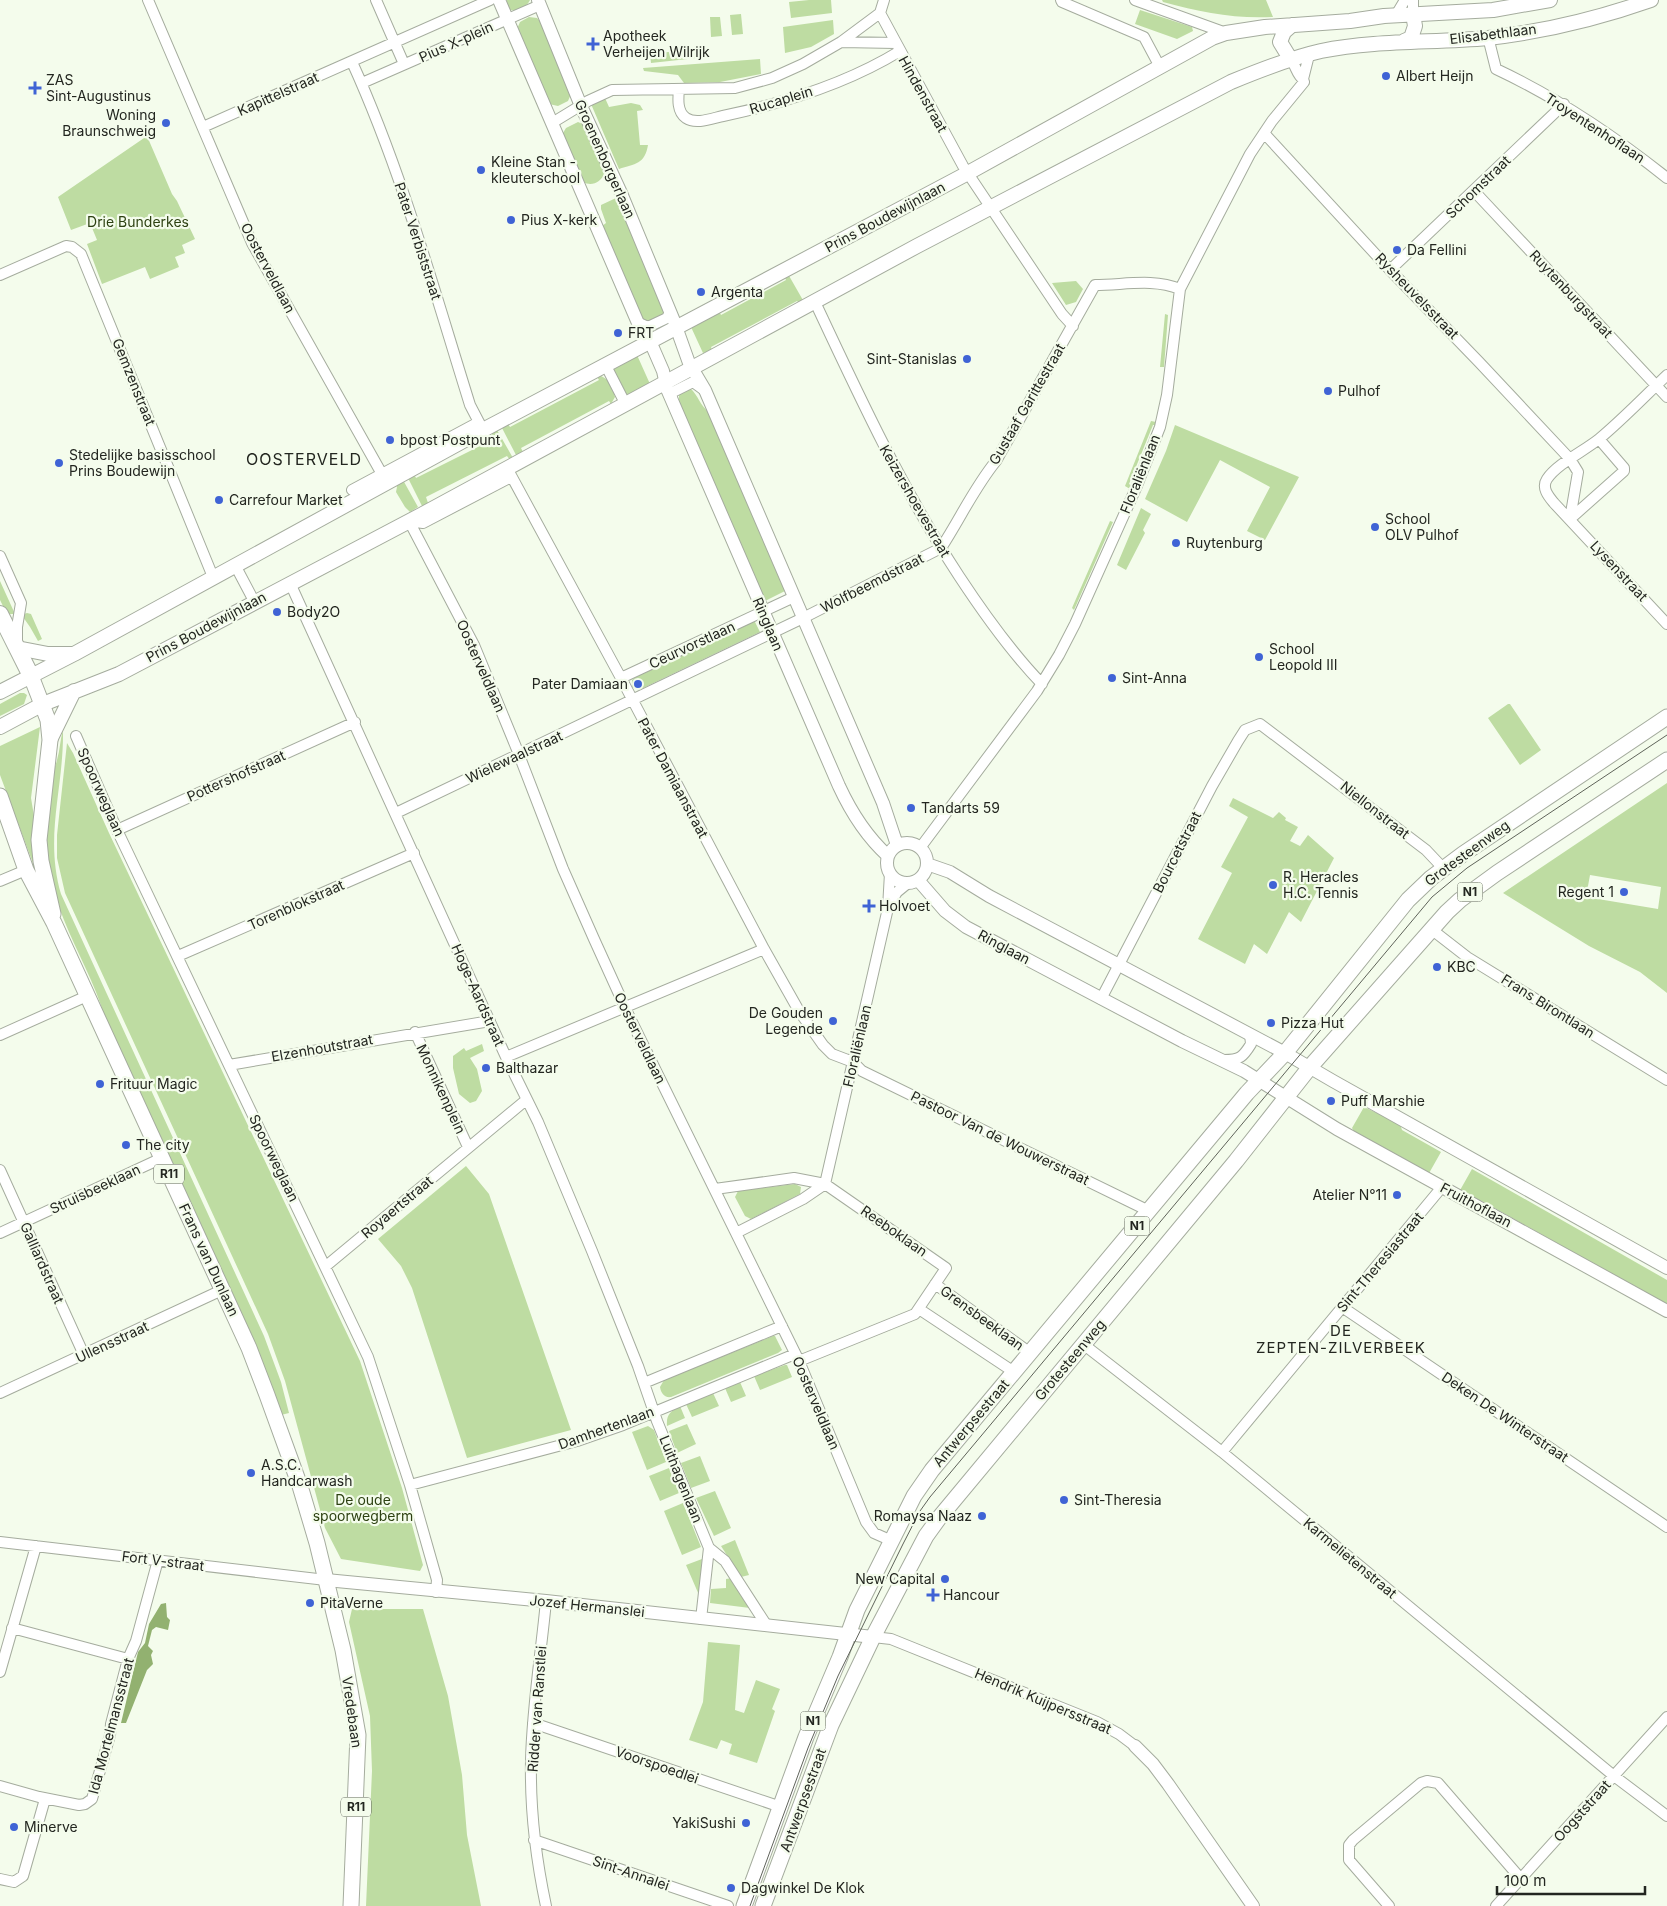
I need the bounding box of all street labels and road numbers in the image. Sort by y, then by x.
street label: Pius X-plein [416,18,495,65]
street label: Elisabethlaan [1449,20,1537,47]
street label: Hindenstraat [895,53,952,135]
street label: Kapittelstraat [235,68,321,119]
street label: Rucaplein [747,82,814,117]
street label: Troyentenhoflaan [1542,89,1648,166]
street label: Groenenborgerlaan [572,97,639,221]
street label: Schomstraat [1442,151,1514,222]
street label: Prins Boudewijnlaan [822,178,948,255]
street label: Pater Verbiststraat [391,180,446,302]
street label: Oosterveldlaan [238,220,299,316]
street label: Ruytenburgstraat [1526,246,1617,342]
street label: Rysheuvelsstraat [1372,249,1463,343]
street label: Gemzenstraat [109,336,160,428]
street label: Gustaaf Garittestraat [985,340,1068,467]
street label: Floraliënlaan [1116,432,1163,516]
street label: Keizershoevestraat [876,442,955,560]
street label: Lysenstraat [1587,537,1652,605]
street label: Wolfbeemdstraat [817,549,926,616]
street label: Prins Boudewijnlaan [143,588,269,665]
street label: Ringlaan [750,594,787,653]
street label: Oosterveldlaan [453,617,509,715]
street label: Ceurvorstlaan [646,617,737,672]
street label: Pater Damiaanstraat [635,715,713,841]
street label: Wielewaalstraat [463,727,565,786]
street label: Spoorweglaan [74,745,129,839]
street label: Pottershofstraat [184,746,288,805]
street label: Niellonstraat [1337,777,1414,842]
street label: Bourcetstraat [1149,808,1205,895]
street label: Grotesteenweg [1421,816,1513,889]
street label: Torenblokstraat [245,876,347,933]
road number: N1 [1458,882,1482,902]
street label: Ringlaan [975,926,1033,967]
street label: Hoge-Aardstraat [448,941,509,1049]
street label: Frans Birontlaan [1498,970,1598,1041]
street label: Oosterveldlaan [611,989,670,1086]
street label: Floraliënlaan [839,1003,874,1089]
street label: Elzenhoutstraat [270,1030,374,1065]
street label: Monnikenplein [413,1041,470,1136]
street label: Pastoor Van de Wouwerstraat [908,1087,1093,1188]
street label: Spoorweglaan [246,1111,303,1204]
street label: Struisbeeklaan [47,1160,143,1217]
road number: R11 [154,1164,184,1184]
street label: Royaertstraat [357,1171,436,1241]
street label: Fruithoflaan [1438,1179,1515,1231]
street label: Frans van Dunlaan [176,1201,243,1319]
street label: Reeboklaan [858,1201,931,1260]
street label: Sint-Theresiastraat [1333,1208,1427,1315]
road number: N1 [1124,1216,1150,1236]
street label: Galliardstraat [17,1219,68,1307]
street label: Grensbeeklaan [937,1282,1027,1354]
street label: Grotesteenweg [1031,1316,1109,1404]
street label: Ullensstraat [73,1317,151,1366]
street label: Oosterveldlaan [789,1354,844,1452]
street label: Deken De Winterstraat [1439,1368,1572,1466]
street label: Antwerpsestraat [929,1375,1013,1470]
street label: Damhertenlaan [556,1402,656,1453]
street label: Luithagenlaan [656,1433,707,1525]
street label: Karmelietenstraat [1300,1514,1401,1602]
street label: Fort V-straat [121,1547,206,1574]
street label: Jozef Hermanslei [529,1591,646,1620]
street label: Ridder van Ranstlei [524,1645,549,1773]
street label: Ida Mortelmansstraat [84,1656,137,1796]
street label: Hendrik Kuijpersstraat [972,1664,1114,1737]
street label: Vredebaan [339,1675,366,1749]
road number: N1 [800,1712,826,1730]
street label: Voorspoedlei [613,1742,701,1787]
street label: Antwerpsestraat [776,1745,829,1854]
street label: Oogststraat [1550,1776,1614,1845]
road number: R11 [341,1798,371,1816]
street label: Sint-Annalei [591,1851,672,1894]

